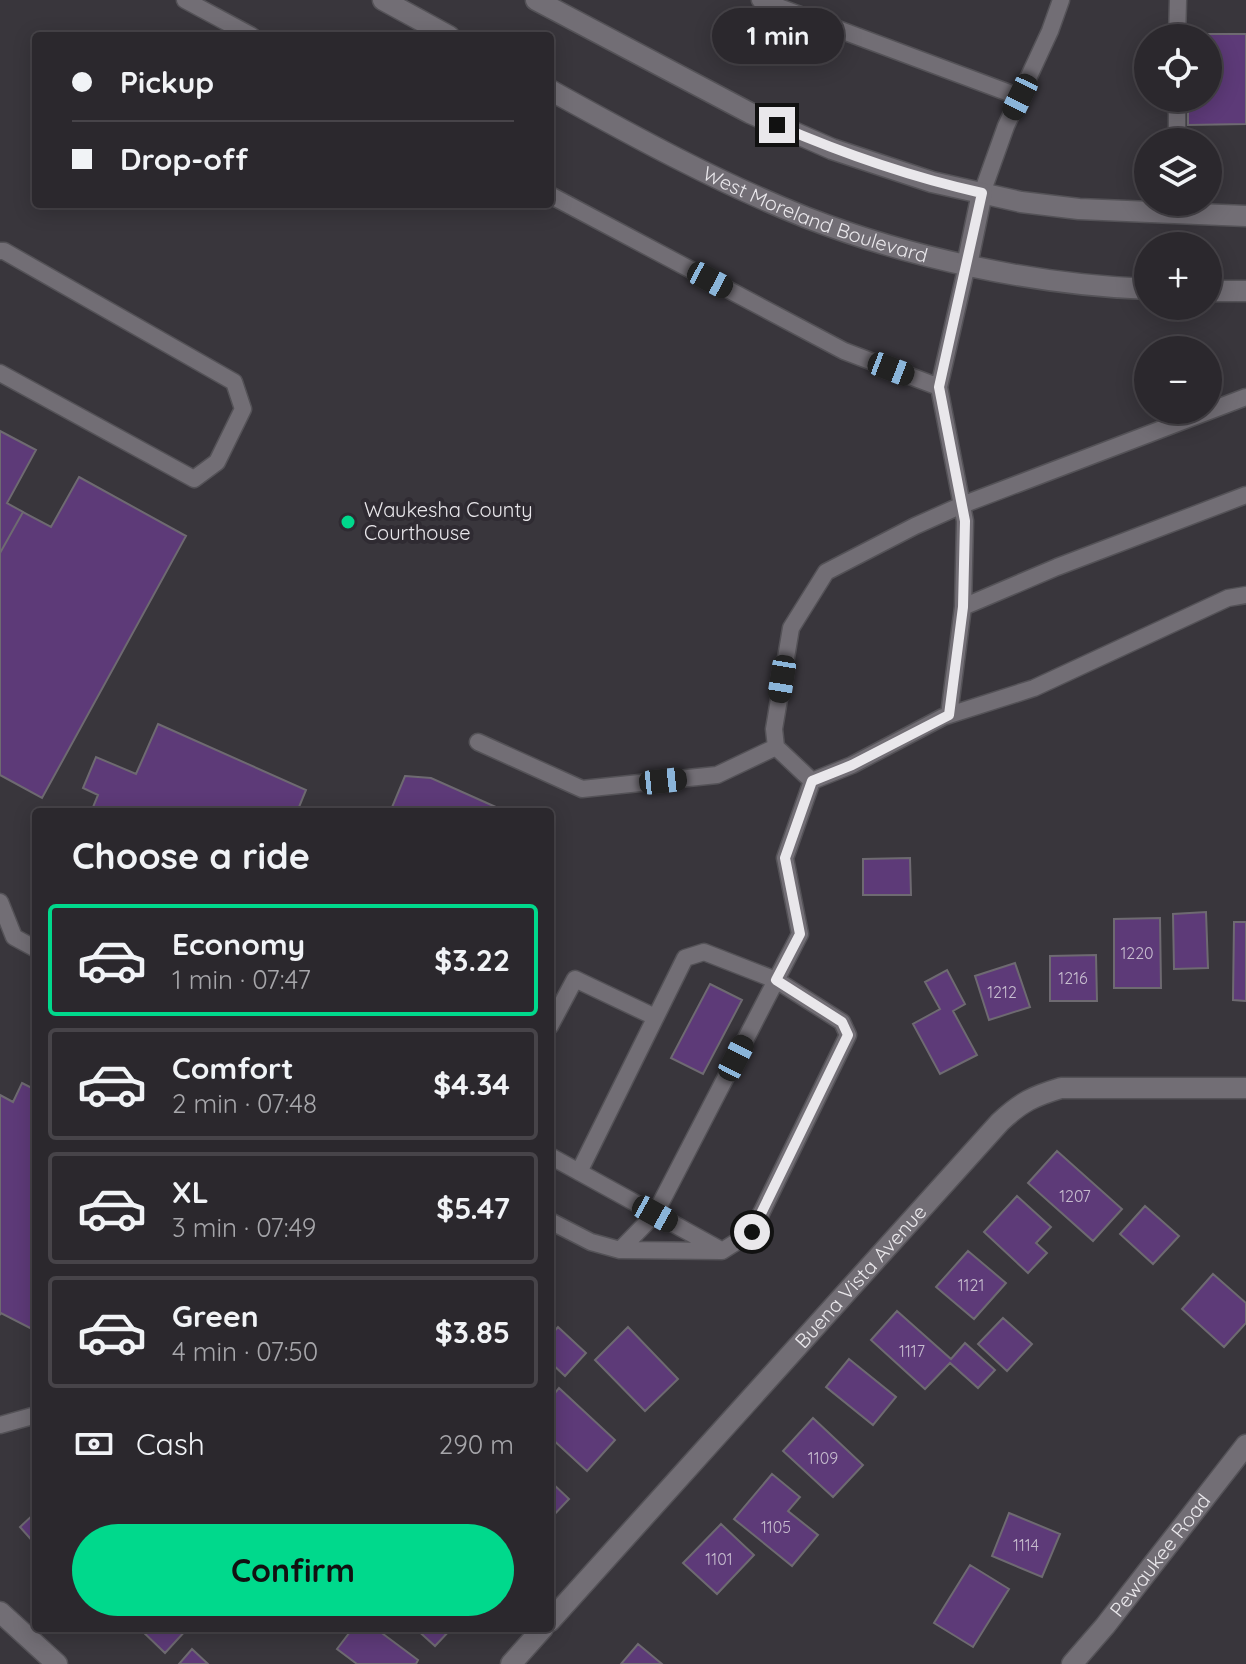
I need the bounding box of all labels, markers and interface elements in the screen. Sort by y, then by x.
callout: 1 min [711,9,843,65]
text: 1 min [747,19,810,52]
map controls [1134,24,1222,424]
button: locate [1134,24,1222,112]
text: Pickup [120,63,214,101]
car [999,70,1041,124]
route end [759,107,795,143]
button: layers [1134,128,1222,216]
text: Drop-off [120,140,248,178]
street label: West Moreland Boulevard [699,160,931,268]
button: + [1134,232,1222,320]
car [683,258,737,302]
button: − [1134,336,1222,424]
car [864,349,918,389]
place label: Waukesha County Courthouse [364,497,533,545]
marker: Waukesha County Courthouse [339,513,357,531]
car [766,653,798,705]
car [638,767,688,795]
text: Choose a ride [72,833,310,878]
icon: car [76,924,148,996]
text: Economy [172,925,305,963]
text: $3.22 [434,941,510,979]
house number: 1220 [1120,943,1154,963]
text: 1 min · 07:47 [172,963,311,996]
house number: 1216 [1058,968,1088,988]
house number: 1212 [987,982,1017,1002]
car [714,1031,758,1085]
icon: car [76,1048,148,1120]
text: Comfort [172,1049,293,1087]
text: $4.34 [433,1065,510,1103]
text: 2 min · 07:48 [172,1087,317,1120]
icon: car [76,1172,148,1244]
text: XL [172,1173,209,1211]
house number: 1207 [1059,1186,1091,1206]
text: $5.47 [436,1189,510,1227]
car [628,1192,682,1236]
street label: Buena Vista Avenue [789,1199,932,1353]
text: 3 min · 07:49 [172,1211,316,1244]
route start [734,1214,770,1250]
house number: 1121 [958,1275,984,1295]
icon: car [76,1296,148,1368]
text: Green [172,1297,259,1335]
text: $3.85 [435,1313,510,1351]
text: 4 min · 07:50 [172,1335,318,1368]
house number: 1117 [899,1341,925,1361]
icon: cash [72,1422,116,1466]
text: Cash [136,1425,205,1463]
text: 290 m [439,1428,514,1461]
house number: 1109 [808,1448,838,1468]
street label: Pewaukee Road [1104,1488,1216,1622]
house number: 1105 [761,1517,791,1537]
button: Confirm [72,1524,514,1616]
house number: 1114 [1013,1535,1039,1555]
house number: 1101 [705,1549,733,1569]

